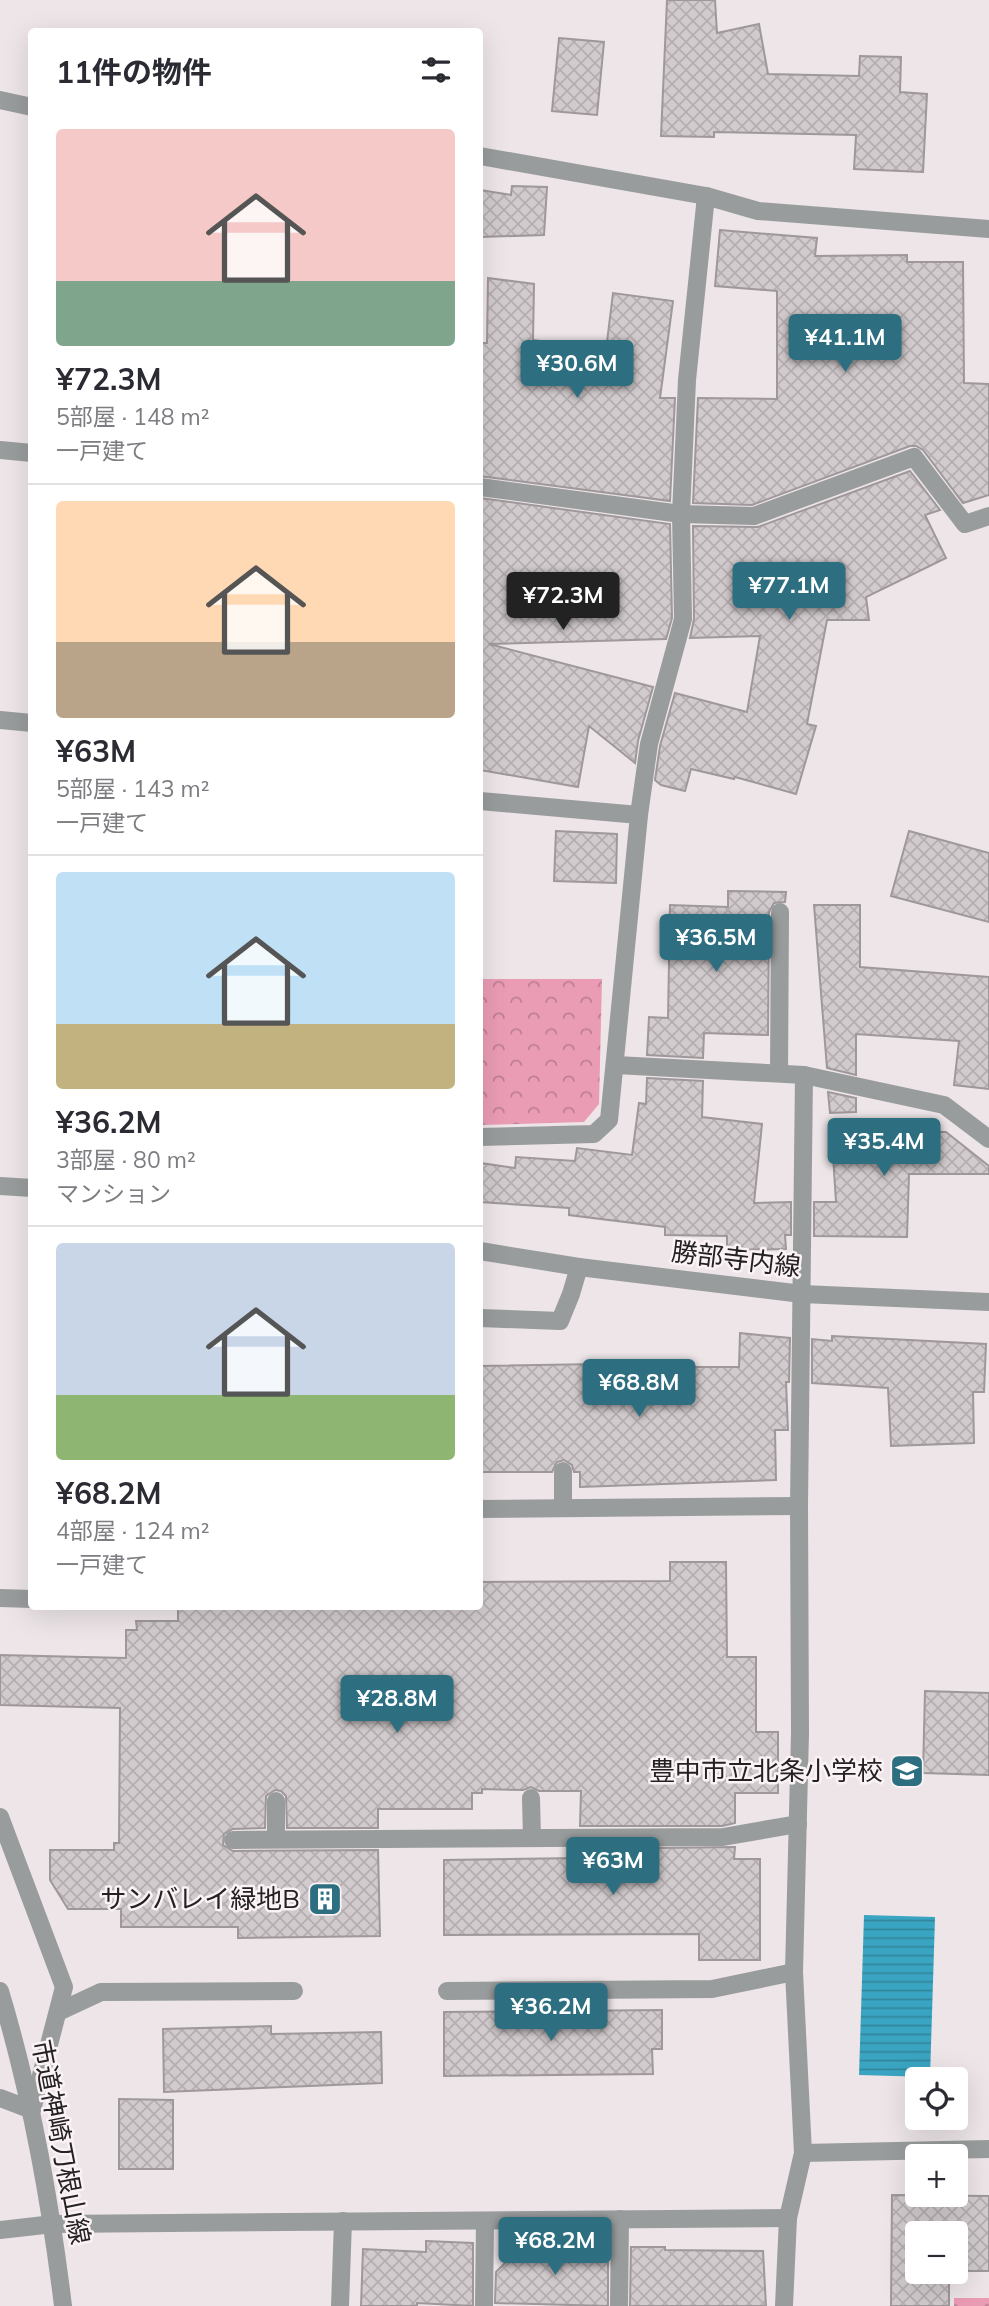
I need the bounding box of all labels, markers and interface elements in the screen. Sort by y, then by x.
icon: filters [417,51,455,89]
text: 11件の物件 [56,53,212,91]
icon: home [193,175,319,301]
pin: ¥41.1M [788,314,902,374]
text: ¥41.1M [805,322,885,351]
pin: ¥30.6M [520,340,634,400]
text: ¥30.6M [537,348,617,377]
text: ¥72.3M [56,360,162,398]
text: 5部屋 · 148 m² [56,402,209,431]
text: 一戸建て [56,436,148,465]
icon: home [193,547,319,673]
pin: ¥77.1M [732,562,846,622]
text: ¥77.1M [749,570,829,599]
pin: ¥72.3M [506,572,620,632]
text: ¥72.3M [523,580,603,609]
text: ¥63M [56,732,136,770]
text: 5部屋 · 143 m² [56,774,209,803]
text: 一戸建て [56,808,148,837]
pin: ¥36.5M [659,914,773,974]
icon: home [193,918,319,1044]
text: ¥36.5M [676,922,756,951]
text: ¥36.2M [56,1103,162,1141]
pin: ¥35.4M [827,1118,941,1178]
text: ¥35.4M [844,1126,924,1155]
text: 3部屋 · 80 m² [56,1145,196,1174]
text: マンション [56,1179,171,1208]
street label: 勝部寺内線 [670,1234,803,1283]
icon: home [193,1289,319,1415]
pin: ¥68.8M [582,1360,696,1419]
text: ¥68.8M [599,1367,679,1396]
text: ¥68.2M [56,1474,162,1512]
text: 4部屋 · 124 m² [56,1516,209,1545]
text: 一戸建て [56,1550,148,1579]
pin: ¥28.8M [340,1676,454,1735]
text: ¥28.8M [357,1683,437,1712]
school or university icon: 豊中市立北条小学校 [888,1752,926,1790]
place label: 豊中市立北条小学校 [649,1754,883,1787]
pin: ¥63M [572,1838,654,1897]
text: ¥63M [582,1845,644,1874]
building icon: サンバレイ緑地B [306,1880,344,1918]
place label: サンバレイ緑地B [100,1882,300,1915]
pin: ¥36.2M [494,1983,608,2043]
text: ¥36.2M [511,1991,591,2020]
street label: 市道神崎刀根山線 [25,2037,98,2247]
map controls [905,2067,968,2284]
button: locate [905,2067,968,2130]
button: + [905,2144,968,2207]
pin: ¥68.2M [498,2218,612,2277]
button: − [905,2221,968,2284]
text: ¥68.2M [515,2225,595,2254]

